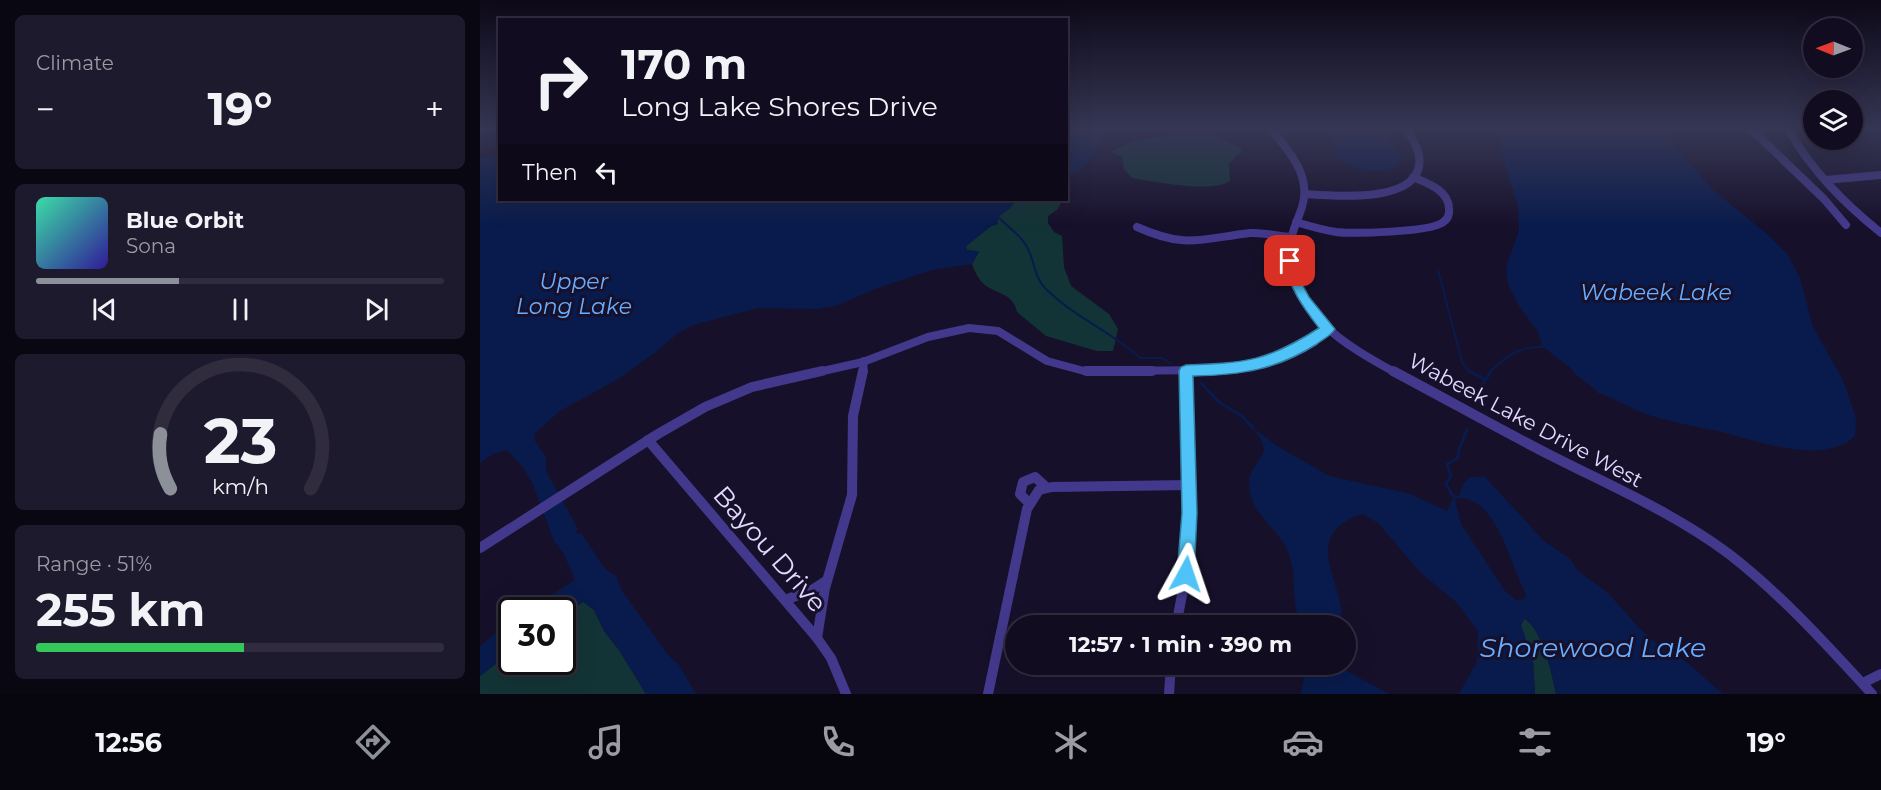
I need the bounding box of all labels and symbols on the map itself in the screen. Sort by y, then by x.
north arrow [1803,18,1863,78]
pin [1264,235,1315,286]
water label: Upper Long Lake [516,268,632,320]
water label: Wabeek Lake [1580,279,1732,306]
street label: Wabeek Lake Drive West [1405,348,1647,492]
street label: Bayou Drive [706,479,834,619]
position arrow [1154,542,1218,606]
speed limit sign: 30 [498,597,576,675]
water label: Shorewood Lake [1480,631,1706,664]

